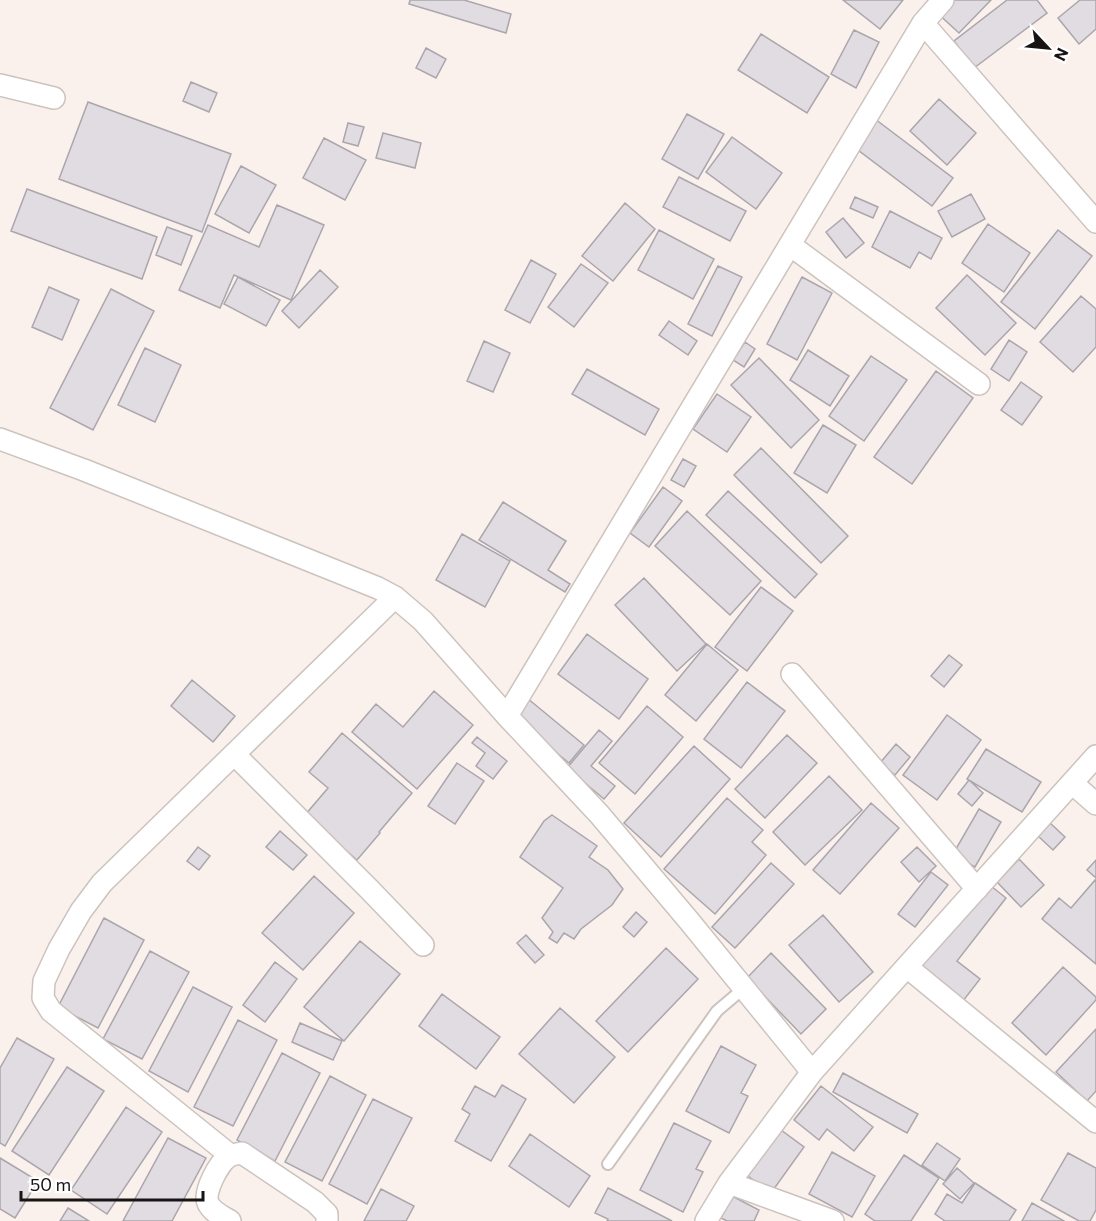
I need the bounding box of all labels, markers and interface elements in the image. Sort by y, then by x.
north arrow [1018,18,1078,78]
text: N [1051,45,1073,64]
scale bar [21,1164,202,1202]
text: 50 m [30,1173,71,1195]

